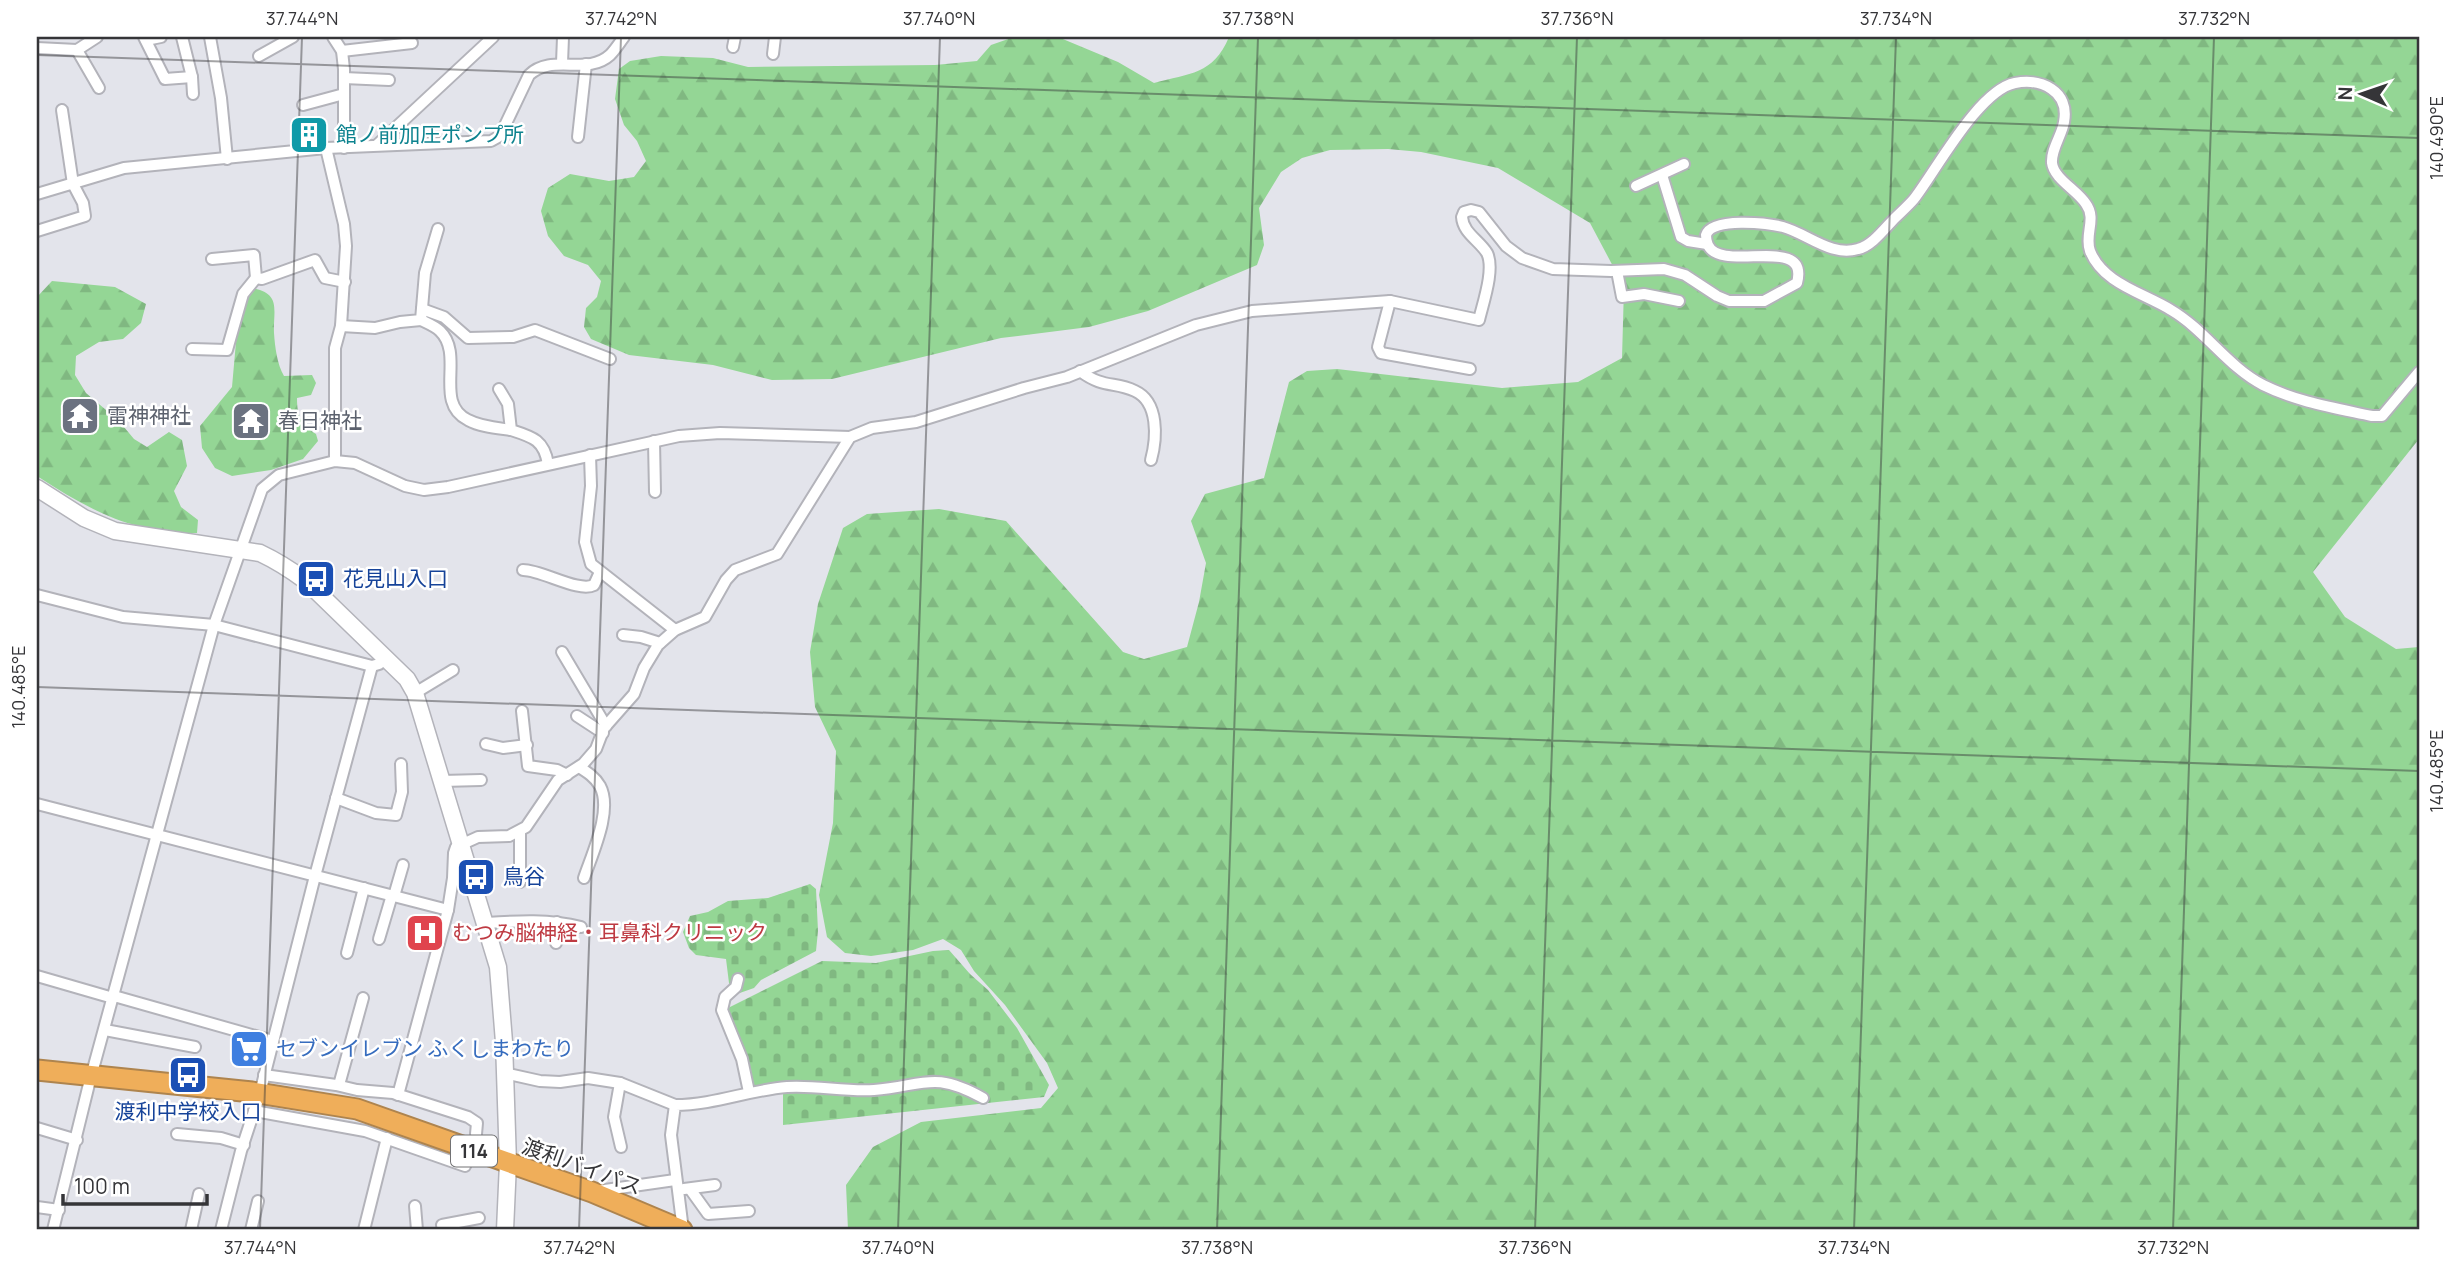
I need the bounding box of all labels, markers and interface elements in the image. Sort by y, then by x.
text: 37.744°N [266,6,338,30]
text: 37.742°N [585,6,657,30]
text: 37.740°N [903,6,975,30]
text: 37.738°N [1222,6,1294,30]
text: 37.736°N [1541,6,1613,30]
text: 37.734°N [1860,6,1932,30]
text: 37.732°N [2178,6,2250,30]
north arrow [2326,60,2396,130]
text: N [2332,86,2358,101]
text: 140.490°E [2424,96,2448,180]
building icon: 館ノ前加圧ポンプ所 [288,114,330,156]
place label: 館ノ前加圧ポンプ所 [336,120,524,148]
temple icon: 雷神神社 [59,395,101,437]
temple icon: 春日神社 [230,400,272,442]
place label: 雷神神社 [107,401,191,429]
place label: 春日神社 [278,406,362,434]
bus stop icon: 花見山入口 [295,558,337,600]
place label: 花見山入口 [343,564,448,592]
text: 140.485°E [6,646,30,729]
text: 140.485°E [2424,730,2448,813]
bus stop icon: 鳥谷 [455,856,497,898]
place label: 鳥谷 [503,862,545,890]
hospital icon: むつみ脳神経・耳鼻科クリニック [404,912,446,954]
place label: むつみ脳神経・耳鼻科クリニック [452,918,767,946]
supermarket icon: セブンイレブン ふくしまわたり [228,1028,270,1070]
place label: セブンイレブン ふくしまわたり [276,1034,574,1062]
bus stop icon: 渡利中学校入口 [167,1054,209,1096]
place label: 渡利中学校入口 [115,1097,262,1125]
street label: 渡利バイパス [519,1131,646,1201]
road number: 114 [451,1135,497,1166]
scale bar [63,1162,206,1206]
text: 100 m [74,1172,130,1200]
text: 37.744°N [224,1235,296,1259]
text: 37.742°N [543,1235,615,1259]
text: 37.740°N [862,1235,934,1259]
text: 37.738°N [1181,1235,1253,1259]
text: 37.736°N [1499,1235,1571,1259]
text: 37.734°N [1818,1235,1890,1259]
text: 37.732°N [2137,1235,2209,1259]

